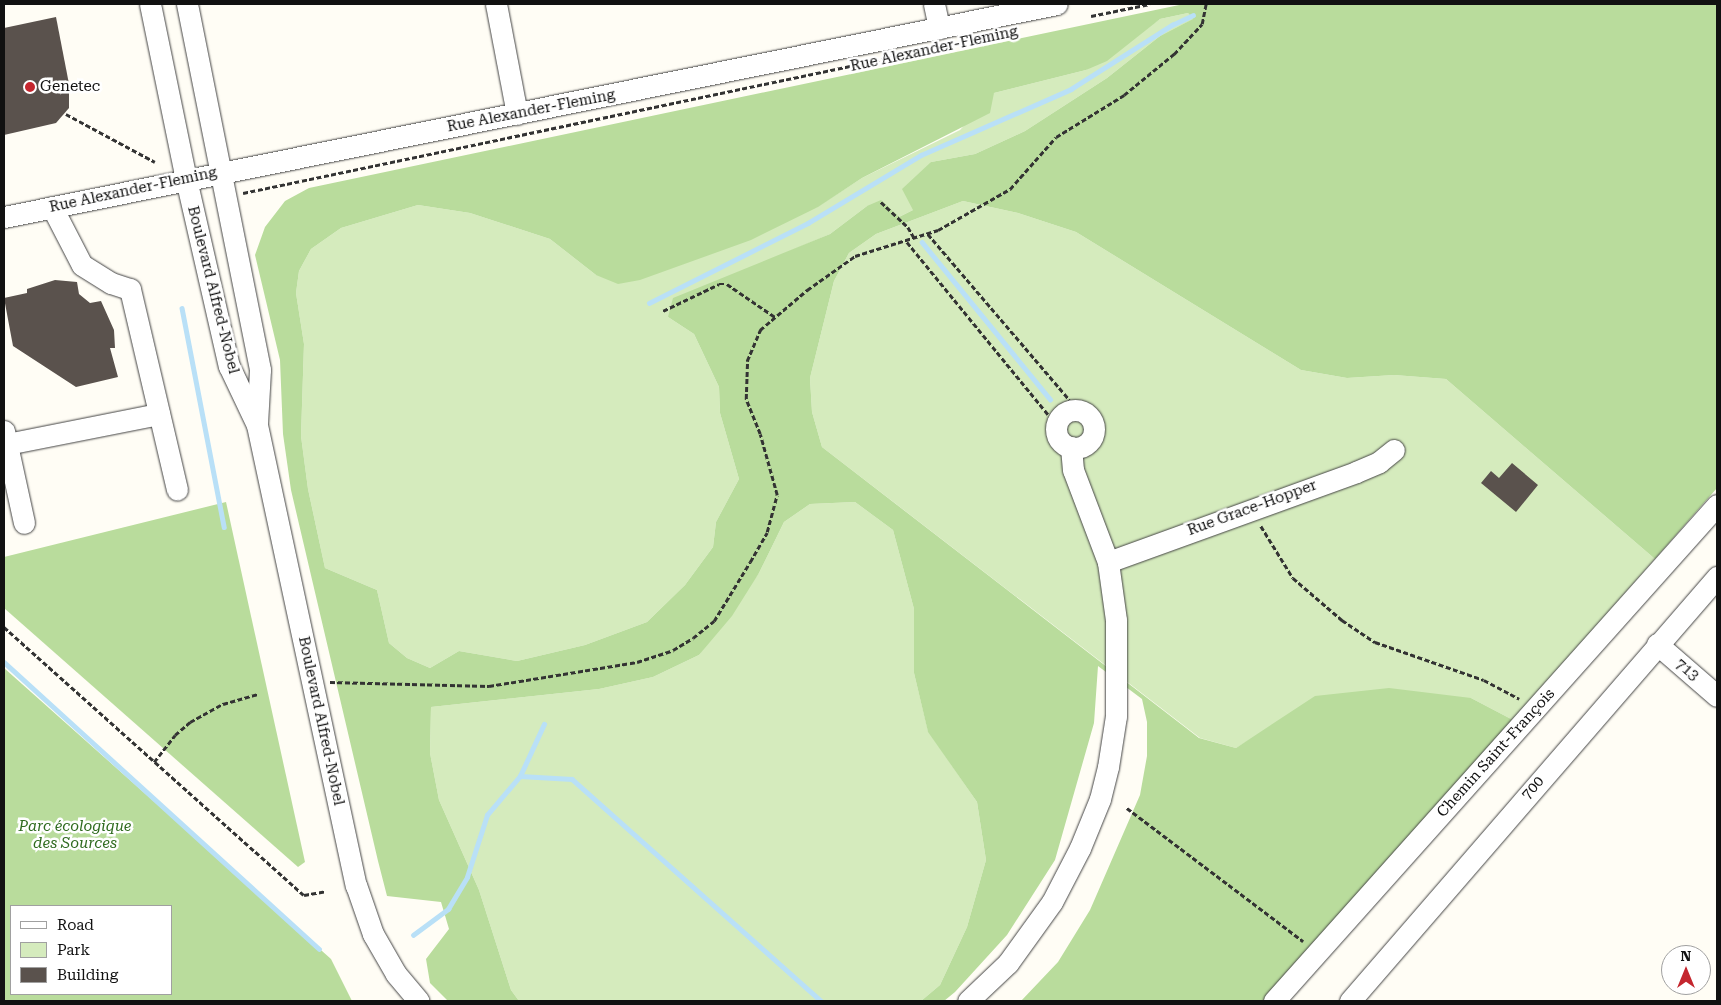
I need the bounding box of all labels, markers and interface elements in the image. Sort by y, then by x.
street label: Rue Alexander-Fleming [849,22,1019,76]
place label: Genetec [40,78,100,96]
marker: Genetec [24,81,36,93]
street label: Rue Alexander-Fleming [446,86,616,136]
street label: Rue Alexander-Fleming [48,163,218,217]
street label: Boulevard Alfred-Nobel [183,204,243,376]
street label: Rue Grace-Hopper [1185,476,1319,540]
street label: Boulevard Alfred-Nobel [294,635,348,807]
street label: 713 [1672,655,1702,685]
street label: Chemin Saint-François [1433,685,1559,821]
street label: 700 [1518,773,1548,803]
park label: Parc écologique des Sources [19,817,131,852]
legend [10,905,172,995]
text: Road [57,916,94,934]
text: Park [57,941,90,959]
north arrow [1661,945,1711,995]
text: N [1681,948,1691,964]
text: Building [57,966,118,984]

